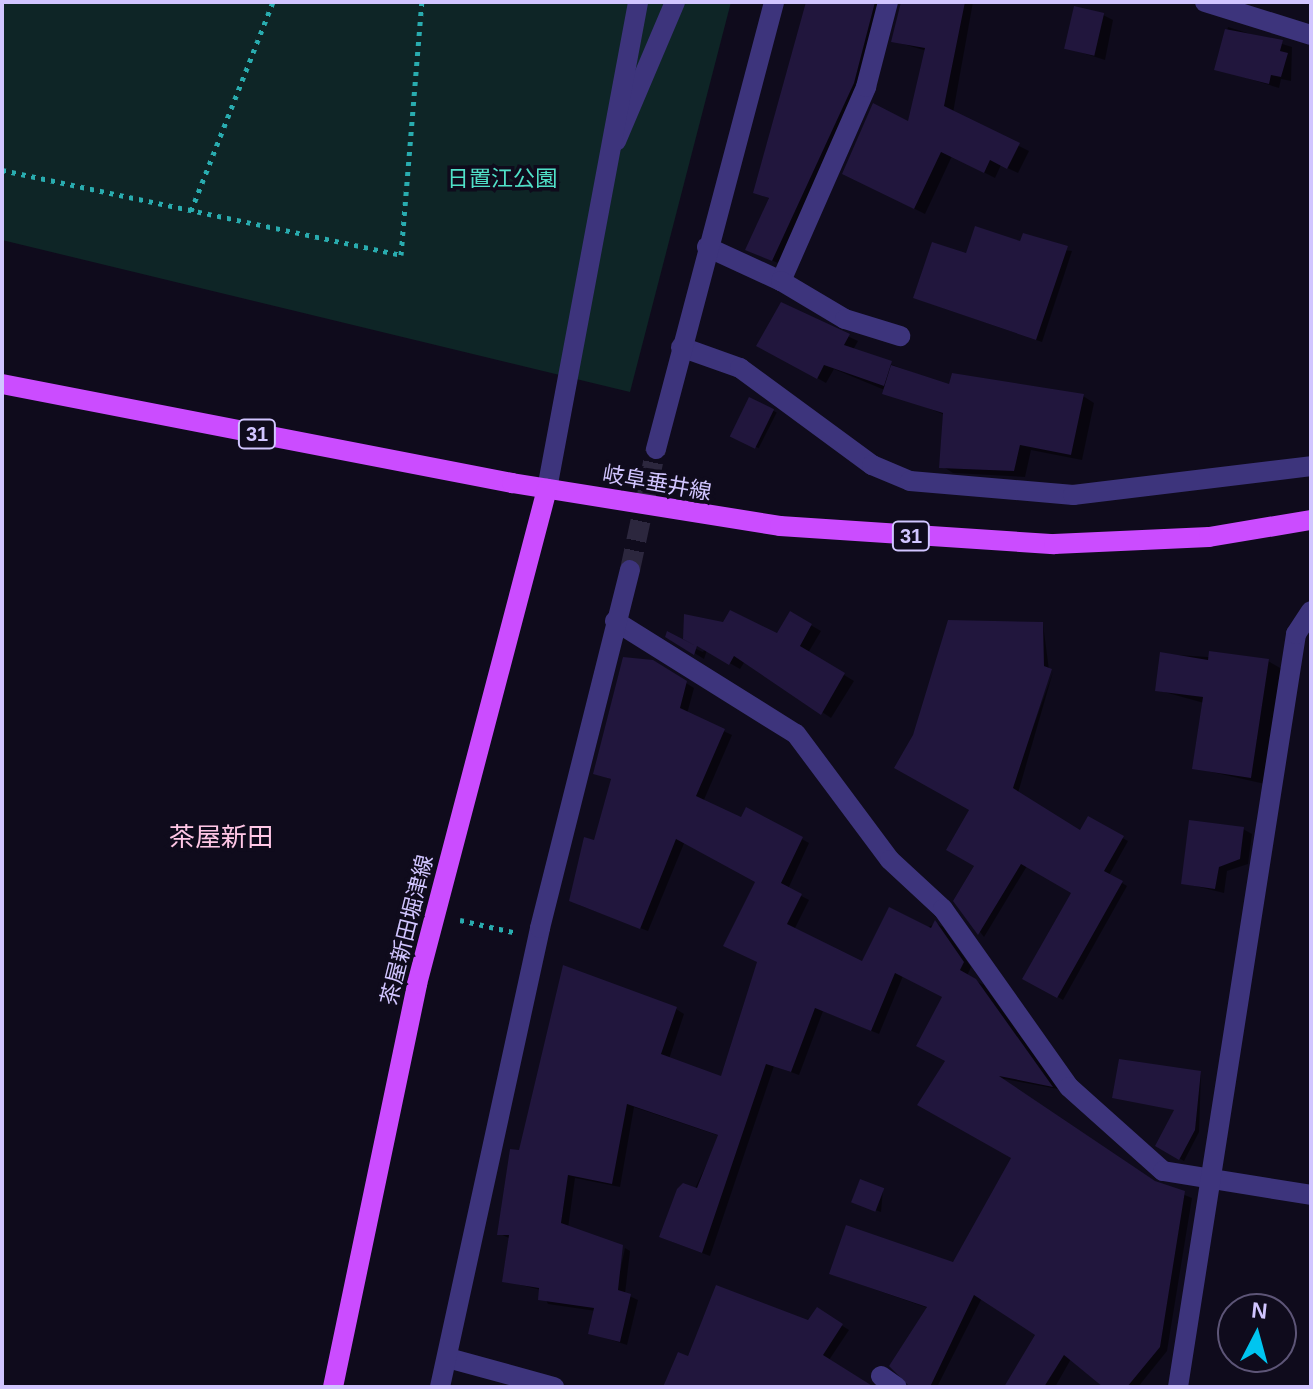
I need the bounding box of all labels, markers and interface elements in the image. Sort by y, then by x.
park label: 日置江公園 [447,166,557,192]
road number: 31 [237,418,277,450]
street label: 岐阜垂井線 [601,460,713,506]
road number: 31 [891,520,931,552]
district label: 茶屋新田 [169,822,273,854]
street label: 茶屋新田堀津線 [376,852,438,1008]
north arrow [1217,1293,1297,1373]
text: N [1250,1297,1269,1324]

